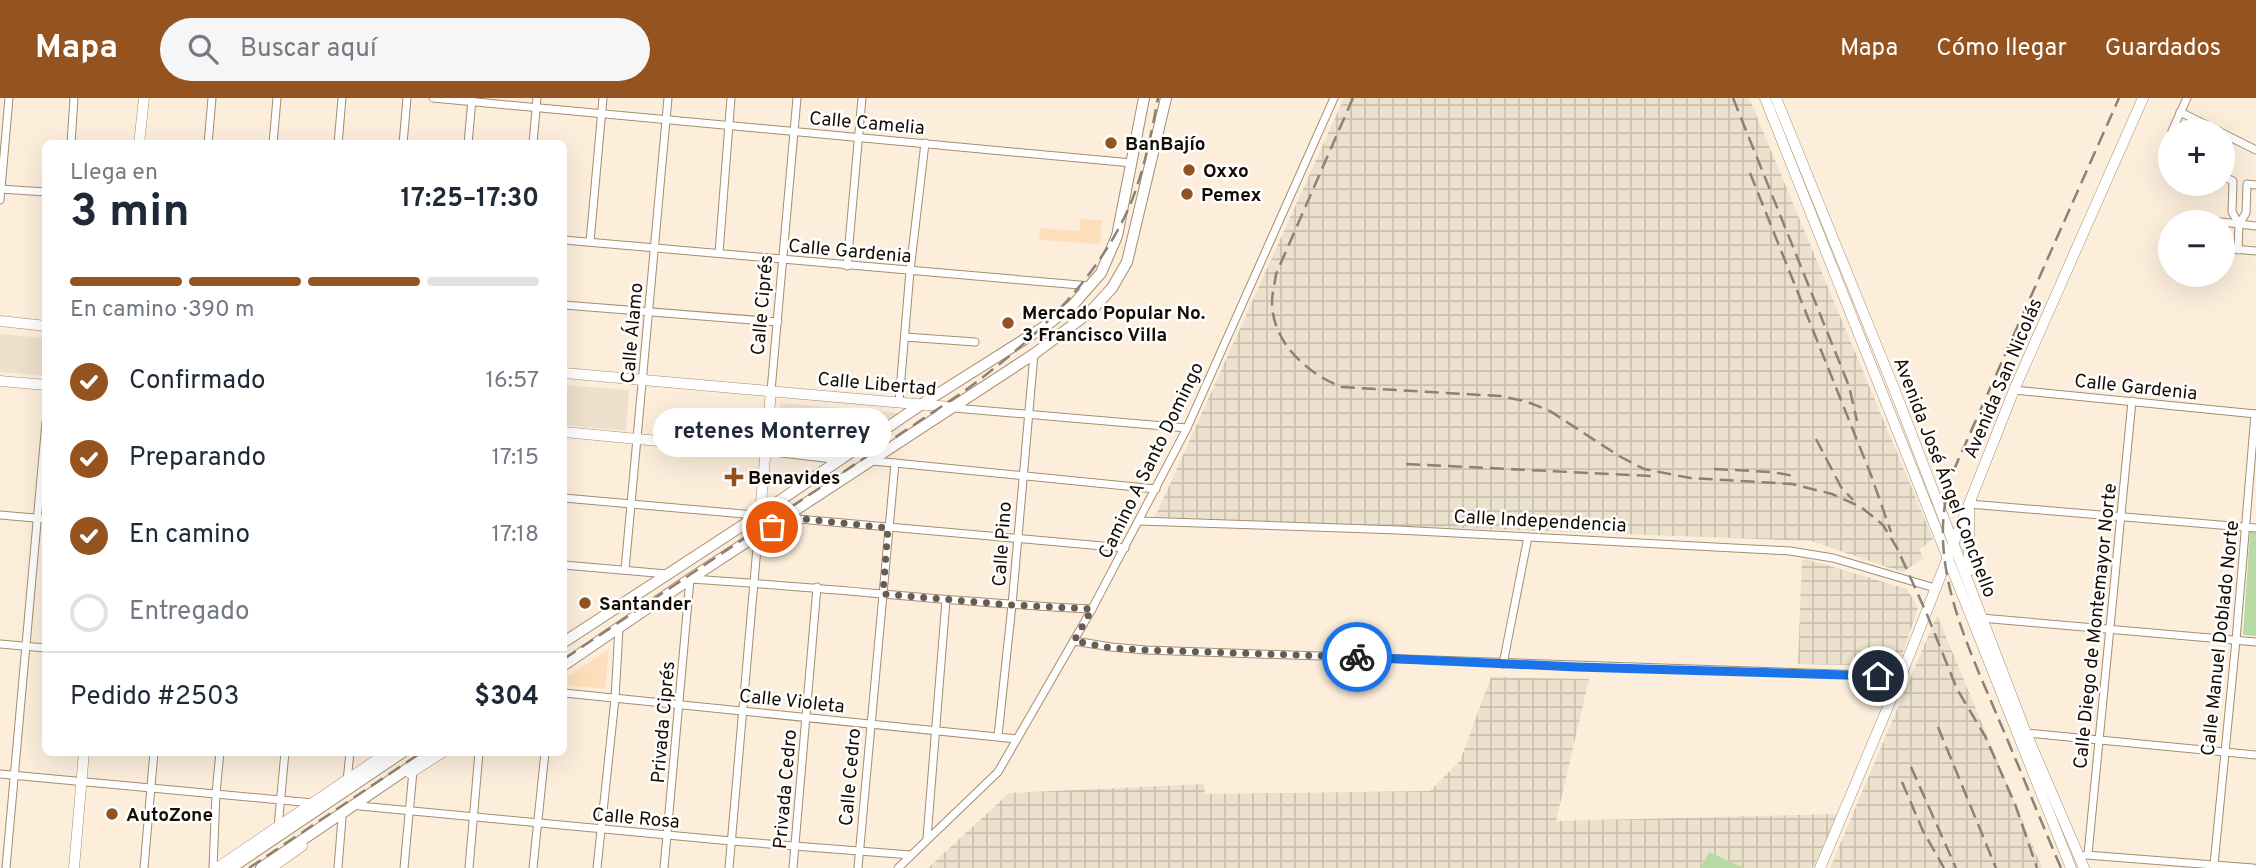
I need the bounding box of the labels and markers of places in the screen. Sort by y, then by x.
place label: BanBajío [1125,133,1206,157]
marker: BanBajío [1103,135,1119,151]
place label: Oxxo [1203,160,1249,184]
marker: Oxxo [1181,162,1197,178]
place label: Pemex [1201,184,1261,208]
marker: Pemex [1179,186,1195,202]
place label: Mercado Popular No. 3 Francisco Villa [1022,302,1205,348]
marker: Mercado Popular No. 3 Francisco Villa [1000,315,1016,331]
callout: retenes Monterrey [653,408,891,457]
place label: Benavides [748,467,840,491]
marker: Benavides [726,469,742,485]
pin [742,497,802,557]
place label: Santander [599,593,691,617]
marker: Santander [577,595,593,611]
pin [1848,646,1908,706]
place label: AutoZone [126,804,213,828]
marker: AutoZone [104,806,120,822]

